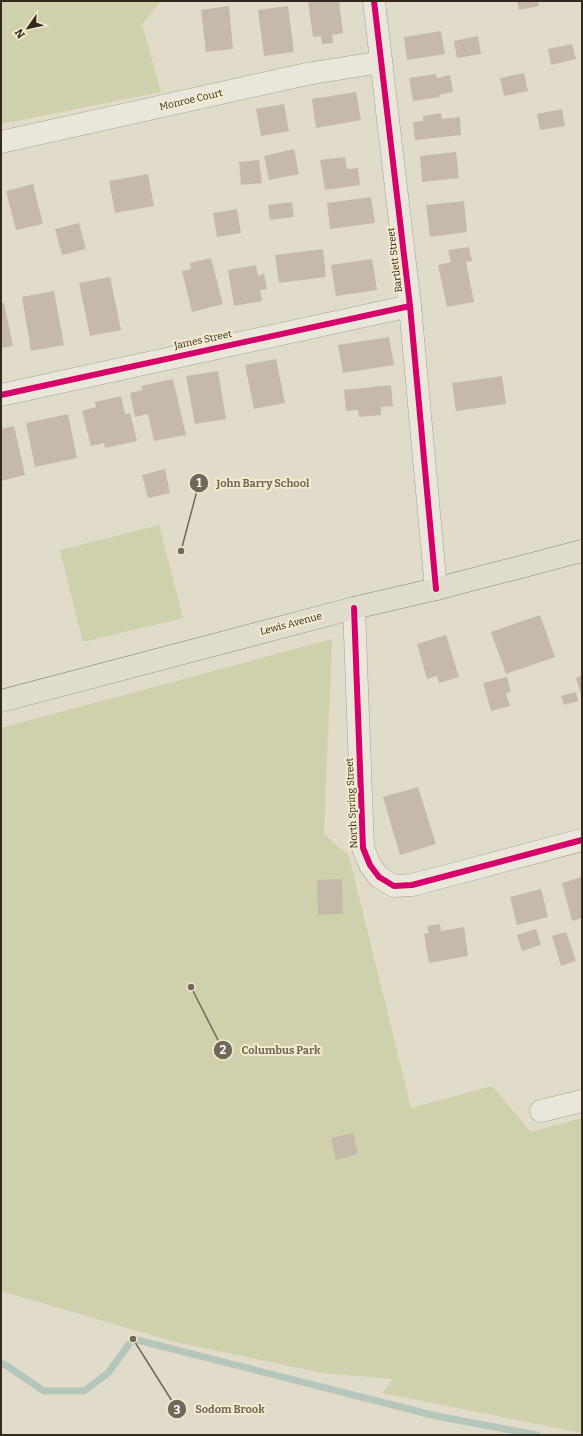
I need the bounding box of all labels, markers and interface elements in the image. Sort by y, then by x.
north arrow [8,8,48,48]
text: N [12,26,28,40]
street label: Monroe Court [158,87,224,113]
street label: Bartlett Street [385,226,405,293]
street label: James Street [172,328,233,352]
callout: John Barry School [189,471,318,494]
text: 1 [196,476,202,490]
text: John Barry School [216,477,310,490]
street label: Lewis Avenue [259,610,323,638]
street label: North Spring Street [344,757,360,849]
callout: Columbus Park [213,1039,328,1062]
text: 2 [220,1043,227,1057]
text: Columbus Park [242,1044,321,1057]
callout: Sodom Brook [167,1398,273,1421]
text: 3 [174,1403,181,1417]
text: Sodom Brook [195,1403,265,1416]

